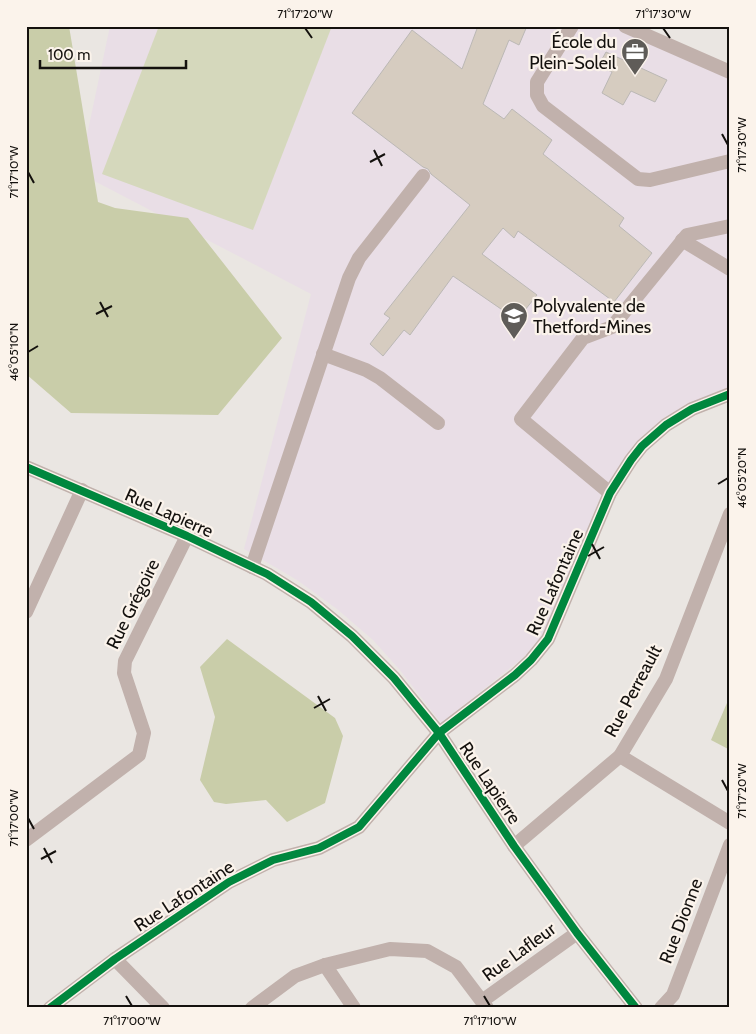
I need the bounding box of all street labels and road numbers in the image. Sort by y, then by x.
street label: Rue Lapierre [121,484,217,542]
street label: Rue Lafontaine [522,525,588,639]
street label: Rue Grégoire [102,555,164,653]
street label: Rue Perreault [600,641,666,741]
street label: Rue Lapierre [454,738,526,828]
street label: Rue Lafontaine [130,856,238,936]
street label: Rue Dionne [655,875,707,967]
street label: Rue Lafleur [478,918,560,986]

